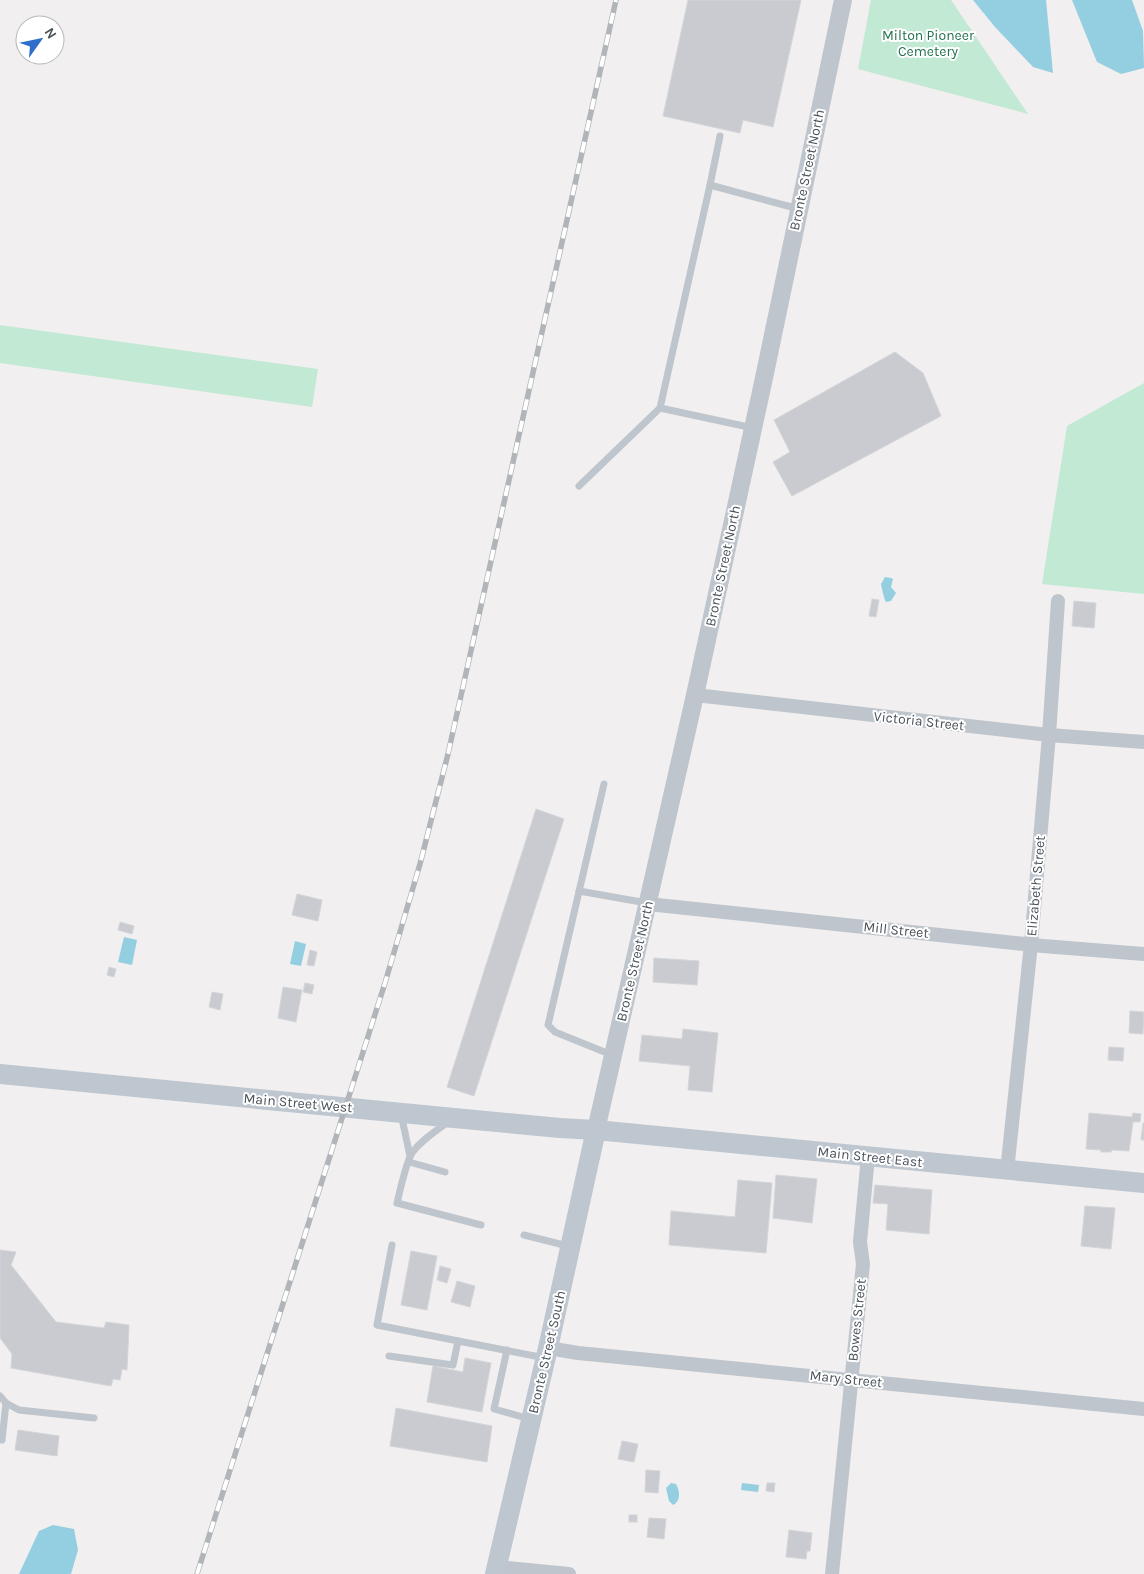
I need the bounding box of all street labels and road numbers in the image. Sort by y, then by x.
street label: Bronte Street North [786,108,828,232]
street label: Bronte Street North [702,504,744,628]
street label: Victoria Street [873,708,965,734]
street label: Elizabeth Street [1023,835,1049,937]
street label: Bronte Street North [613,899,657,1023]
street label: Mill Street [862,918,930,942]
street label: Main Street West [243,1090,353,1116]
street label: Main Street East [817,1143,923,1171]
street label: Bowes Street [844,1278,870,1362]
street label: Bronte Street South [525,1289,569,1415]
street label: Mary Street [809,1367,883,1391]

